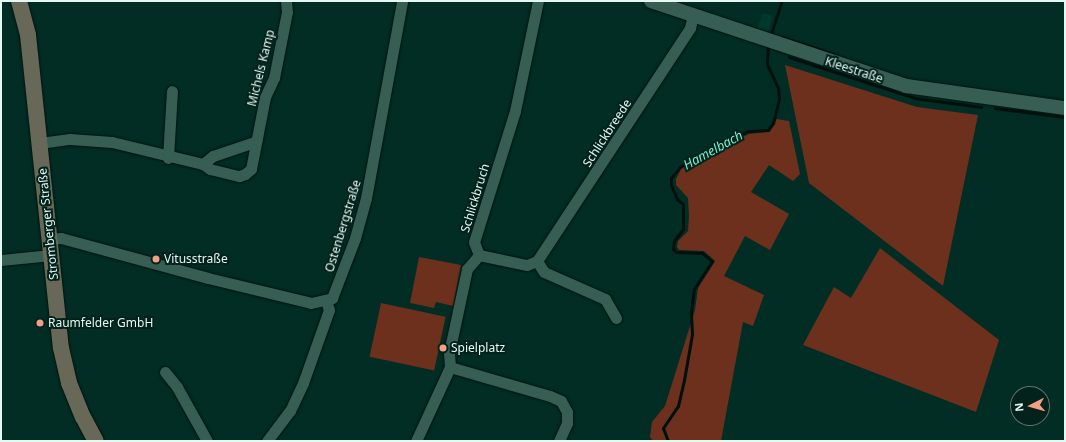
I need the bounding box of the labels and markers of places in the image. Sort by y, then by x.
place label: Vitusstraße [164,252,228,266]
marker: Vitusstraße [151,254,161,264]
place label: Raumfelder GmbH [48,316,153,330]
marker: Raumfelder GmbH [35,318,45,328]
place label: Spielplatz [451,341,505,355]
marker: Spielplatz [438,343,448,353]

